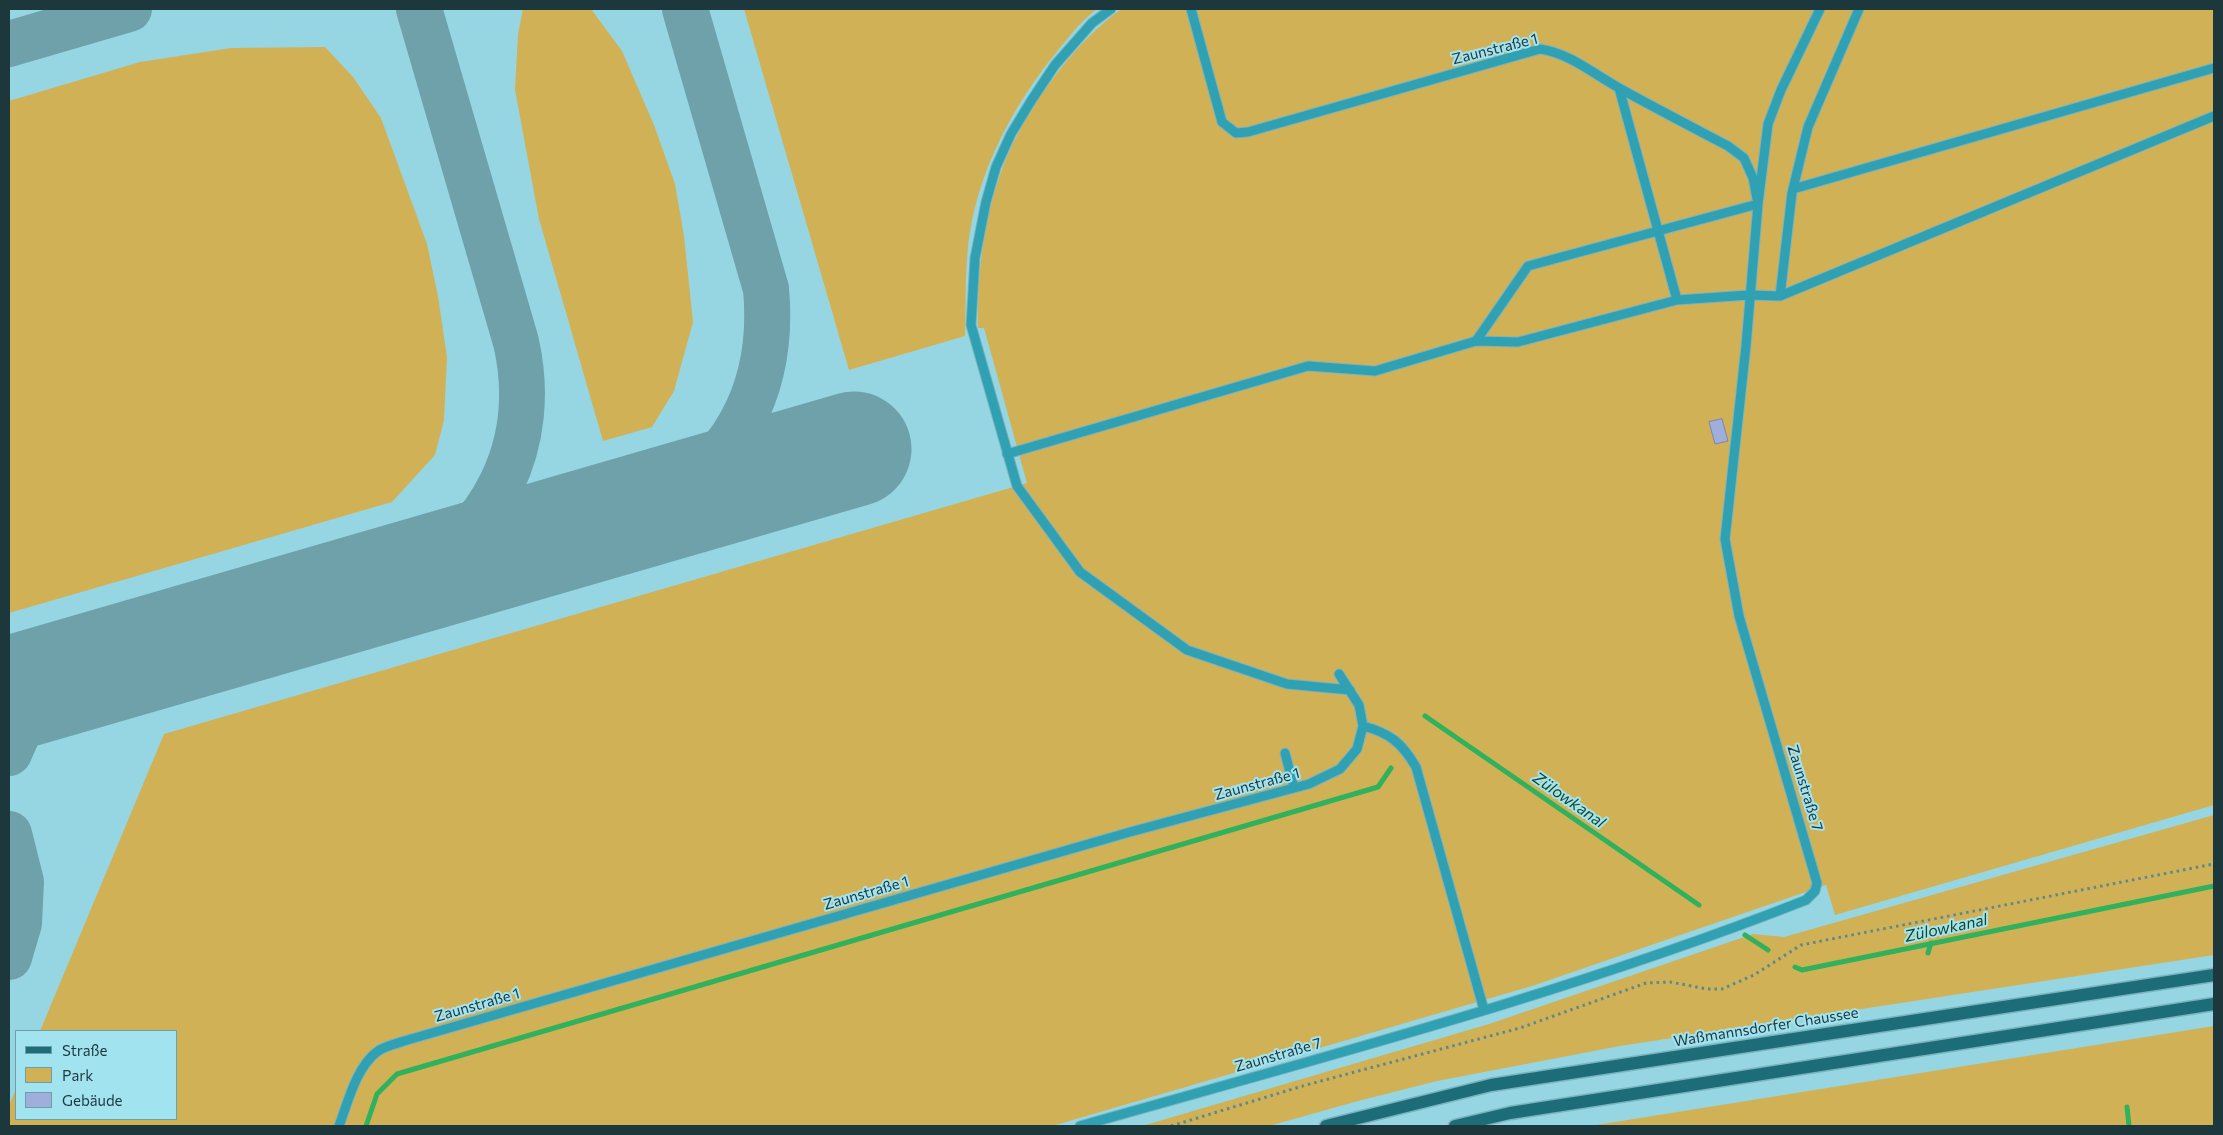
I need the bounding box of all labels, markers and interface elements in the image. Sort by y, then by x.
street label: Zaunstraße 1 [1450,30,1540,68]
street label: Zaunstraße 7 [1783,743,1827,833]
street label: Zaunstraße 1 [1212,764,1302,804]
water label: Zülowkanal [1529,768,1609,832]
street label: Zaunstraße 1 [821,872,911,914]
water label: Zülowkanal [1903,910,1989,946]
street label: Zaunstraße 1 [432,984,522,1026]
street label: Waßmannsdorfer Chaussee [1672,1003,1860,1051]
legend [15,1030,178,1120]
street label: Zaunstraße 7 [1233,1034,1323,1076]
text: Straße [62,1041,108,1059]
text: Park [62,1066,93,1084]
text: Gebäude [62,1091,123,1109]

